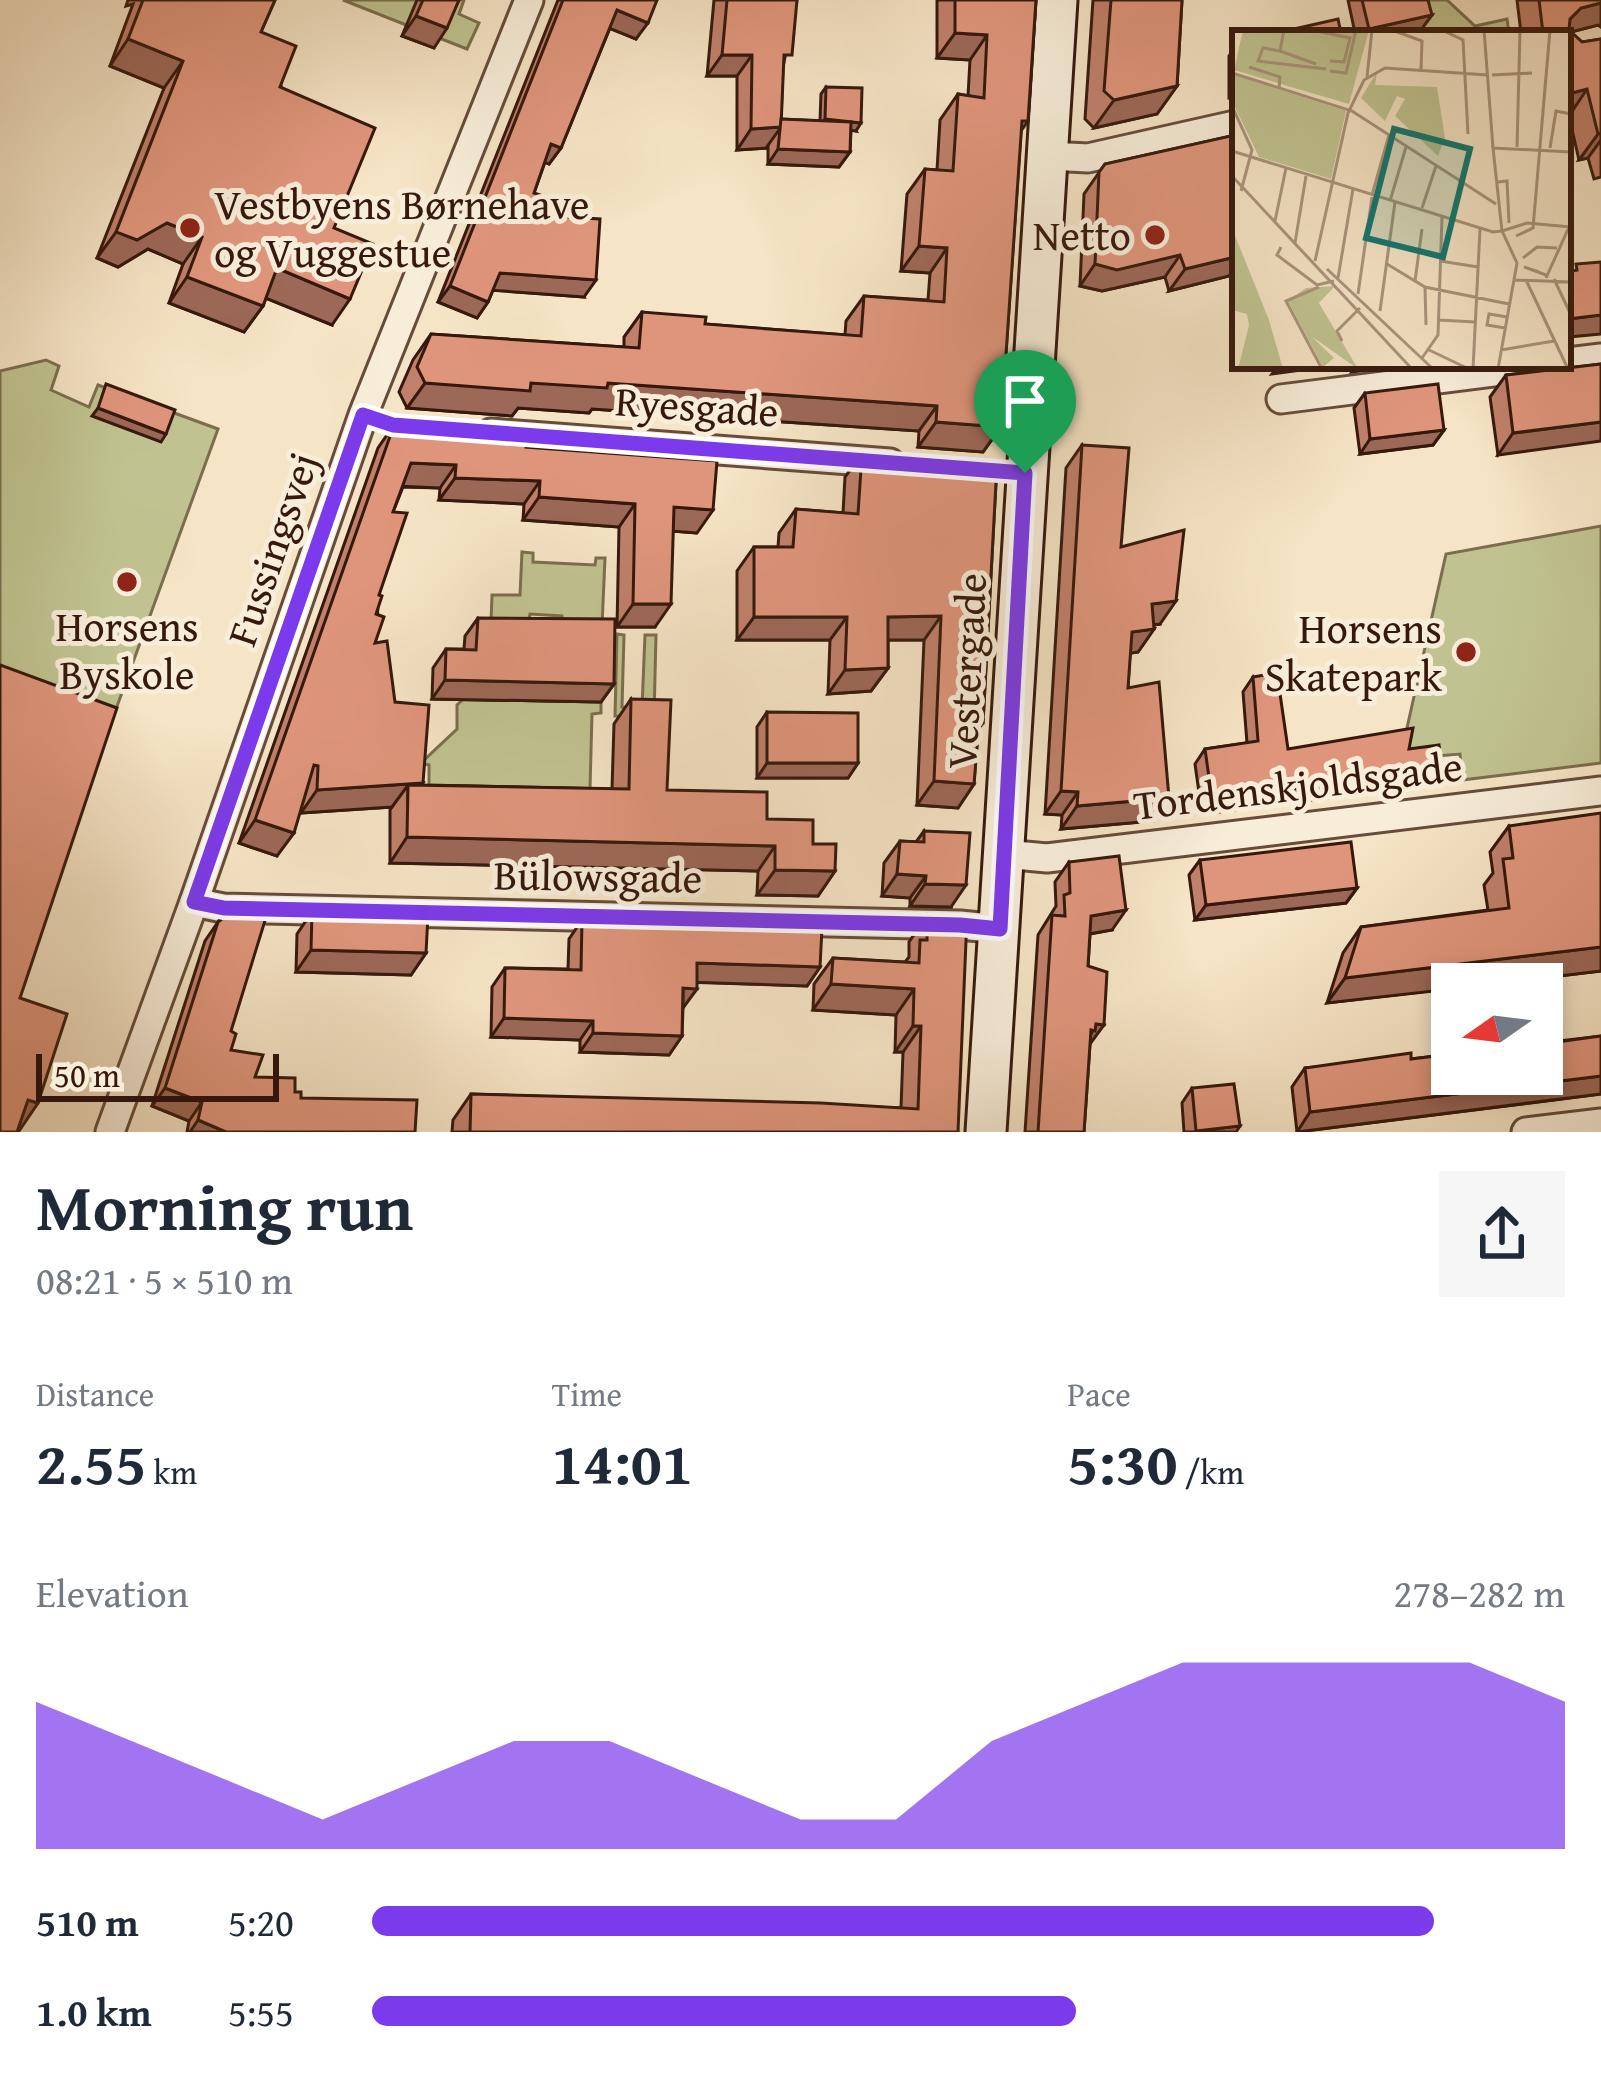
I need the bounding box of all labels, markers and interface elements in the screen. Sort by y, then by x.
inset map [1232,30,1571,369]
place label: Vestbyens Børnehave og Vuggestue [214,173,590,282]
place label: Netto [1033,204,1131,265]
marker: Vestbyens Børnehave og Vuggestue [177,215,203,241]
marker: Netto [1142,222,1168,248]
pin [974,350,1076,473]
icon: arrive [992,368,1058,434]
street label: Ryesgade [613,369,781,442]
street label: Fussingsvej [210,444,333,654]
marker: Horsens Byskole [114,569,140,595]
street label: Vestergade [930,571,1001,770]
place label: Horsens Byskole [55,595,199,704]
place label: Horsens Skatepark [1265,597,1443,706]
marker: Horsens Skatepark [1453,639,1479,665]
street label: Tordenskjoldsgade [1130,734,1466,835]
street label: Bülowsgade [493,843,703,908]
north arrow [1431,963,1563,1095]
map controls [1431,963,1563,1095]
scale bar [36,1048,279,1101]
text: 50 m [54,1051,120,1099]
text: Morning run [36,1157,413,1254]
button: share [1439,1171,1565,1297]
text: 08:21 · 5 × 510 m [36,1251,293,1308]
text: Distance [36,1370,154,1418]
text: Time [552,1370,622,1418]
text: Pace [1067,1370,1131,1418]
text: 2.55 [36,1418,146,1506]
text: 14:01 [552,1418,693,1506]
text: 5:30 [1067,1418,1178,1506]
text: km [146,1448,197,1496]
text: /km [1178,1448,1244,1496]
text: Elevation [36,1564,189,1621]
text: 278–282 m [1393,1564,1565,1621]
text: 510 m [36,1893,139,1950]
text: 5:20 [228,1893,294,1950]
text: 1.0 km [36,1983,152,2040]
text: 5:55 [228,1983,294,2040]

